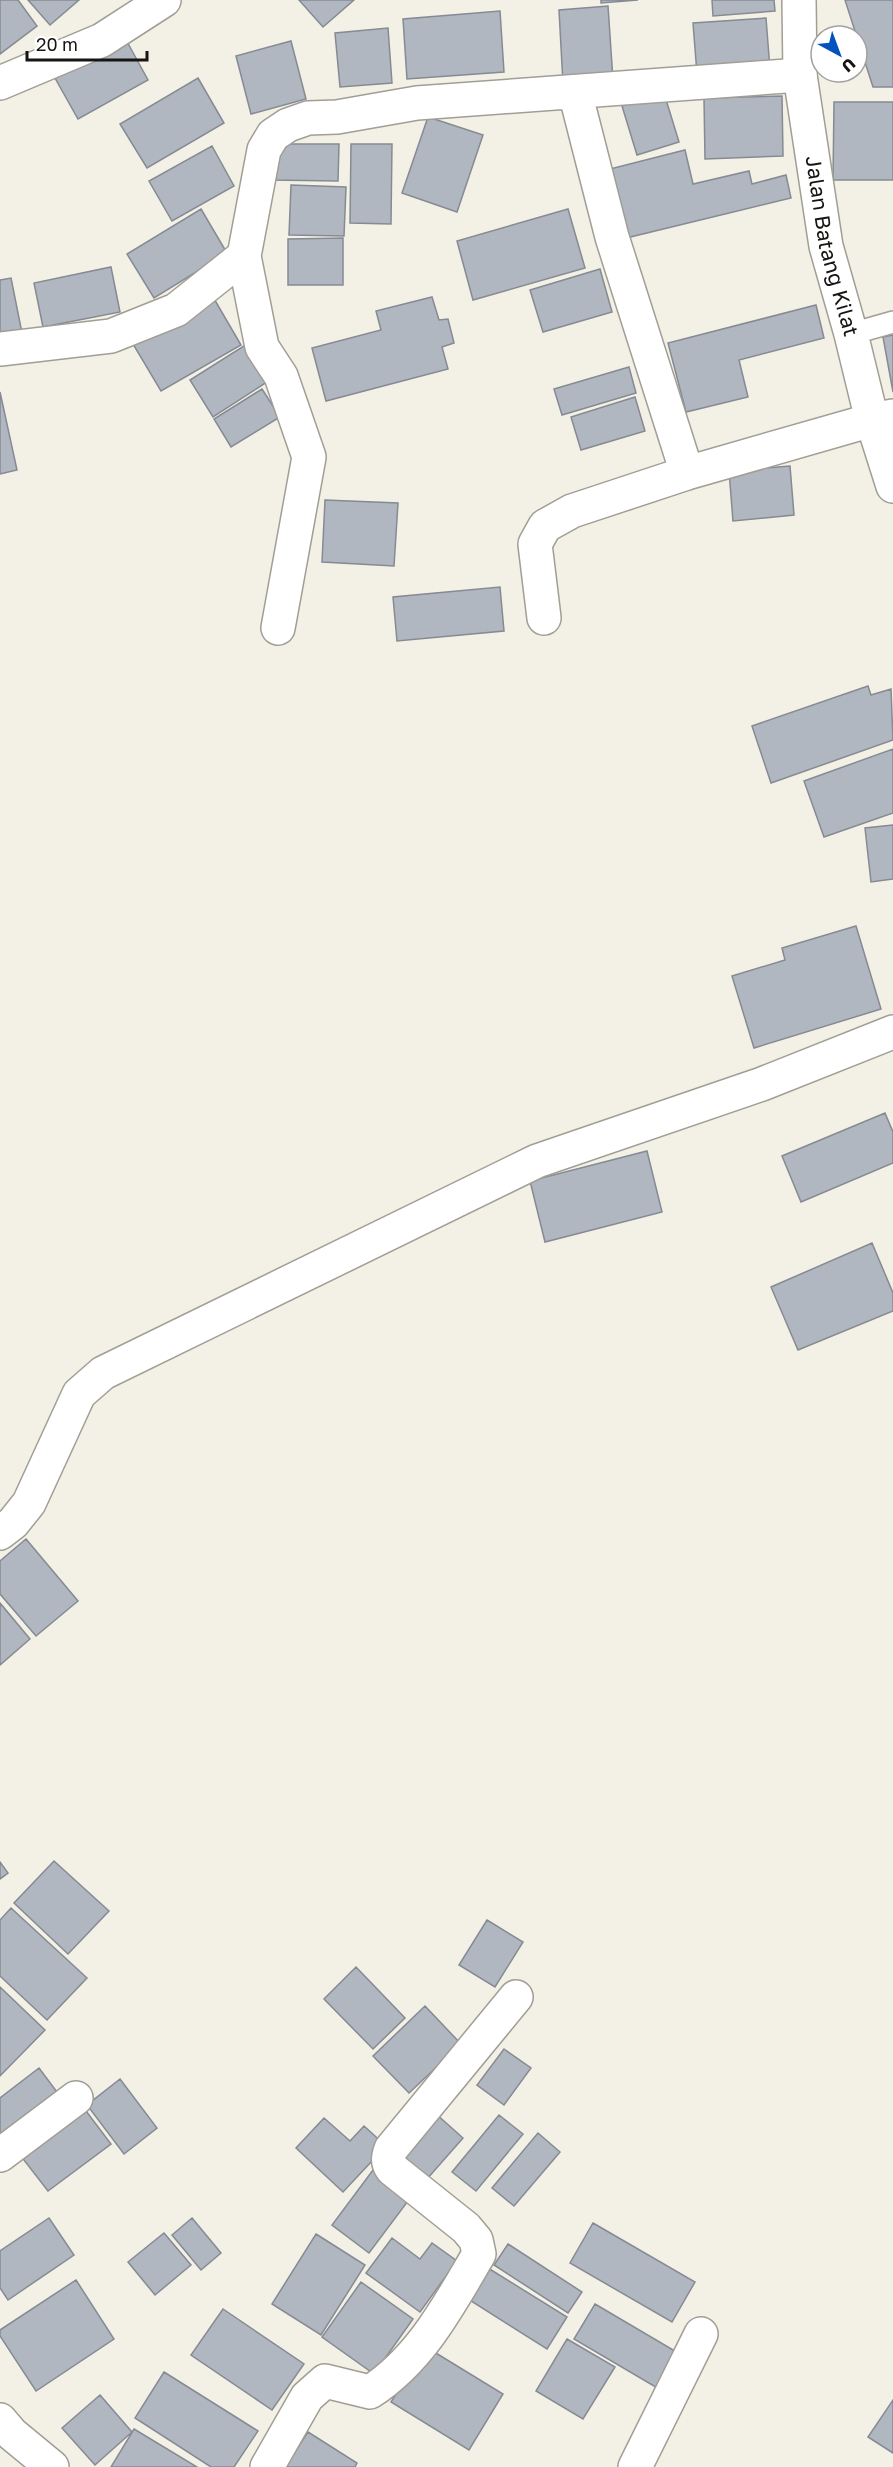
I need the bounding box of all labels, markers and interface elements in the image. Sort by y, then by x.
scale bar [27,24,147,62]
north arrow [809,24,869,84]
text: 20 m [36,33,78,55]
text: U [838,54,860,77]
street label: Jalan Batang Kilat [800,154,865,339]

